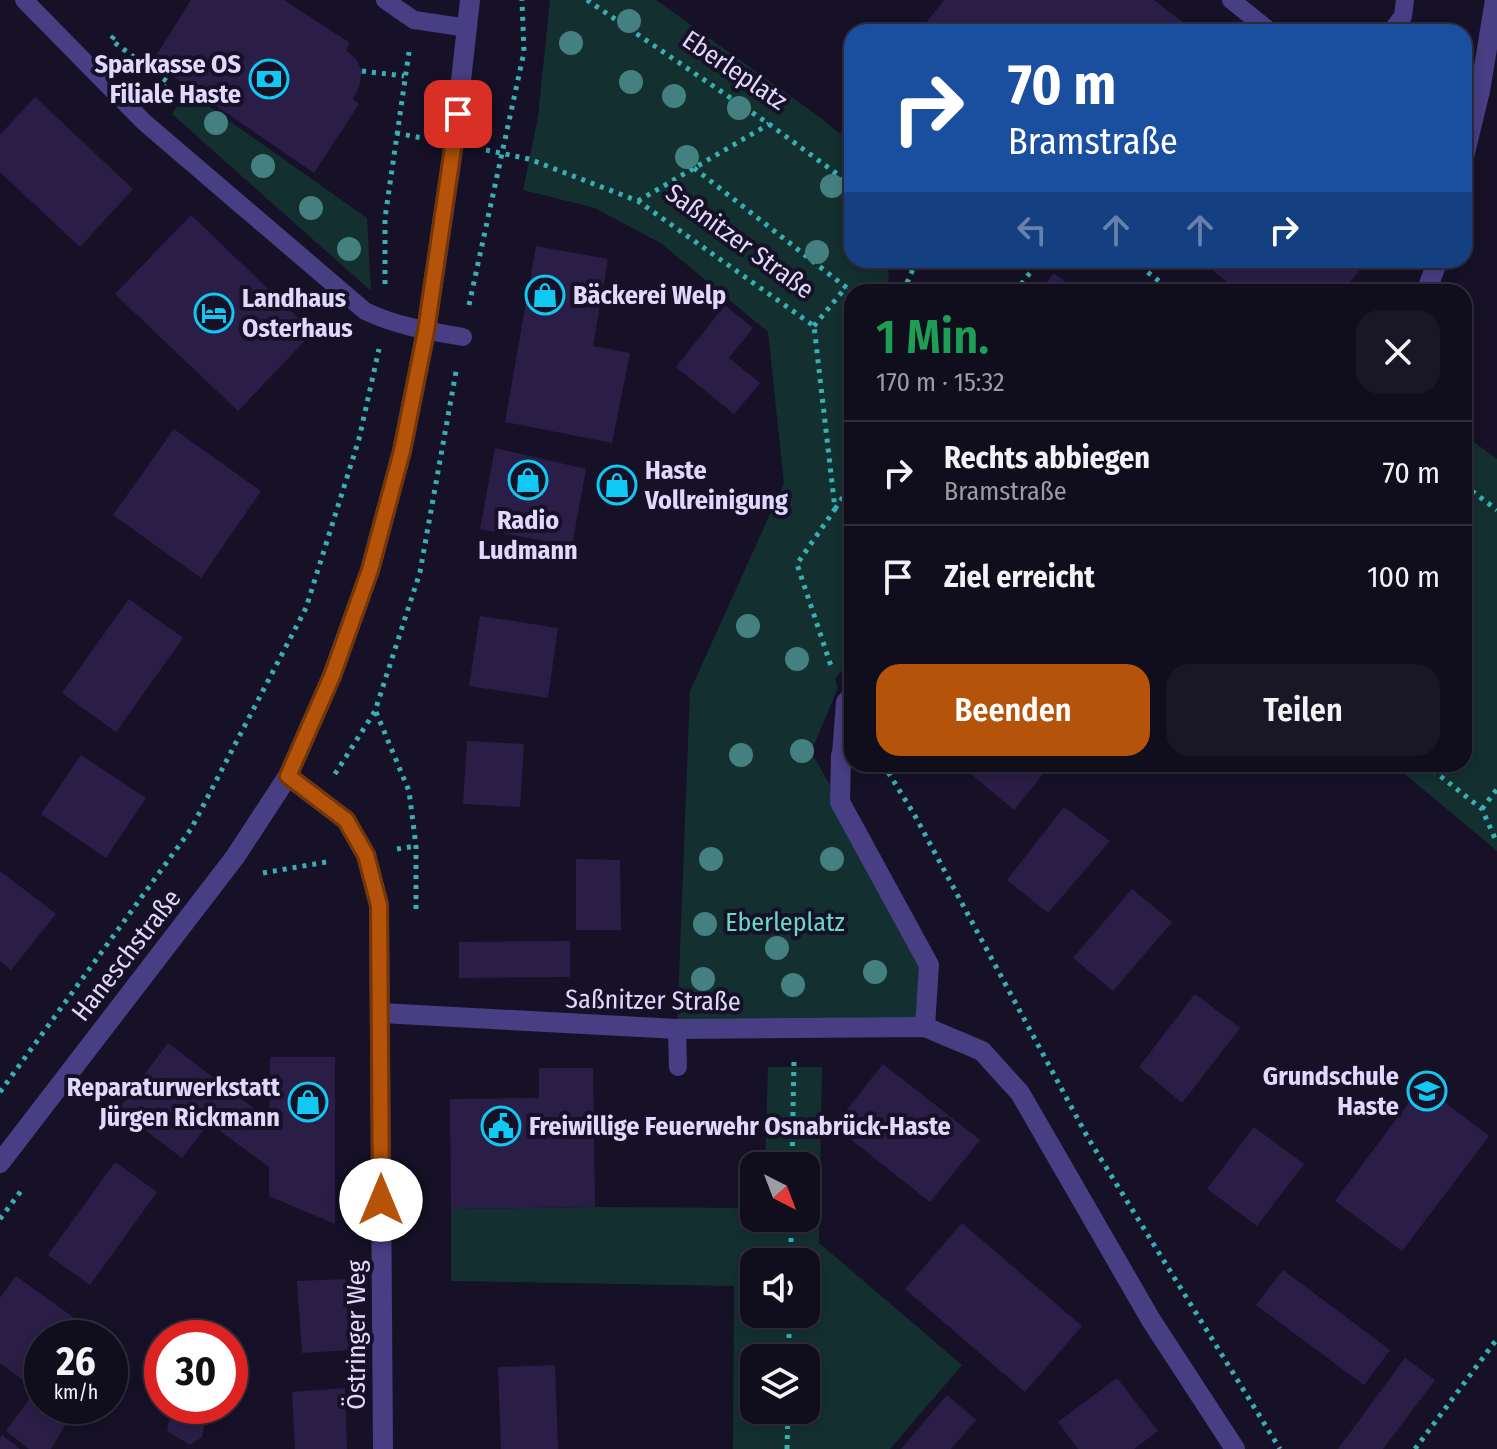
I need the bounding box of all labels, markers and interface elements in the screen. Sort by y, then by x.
street label: Eberleplatz [676,24,793,117]
place label: Sparkasse OS Filiale Haste [94,49,241,110]
text: 70 m [1008,52,1116,119]
icon: right [876,56,980,160]
bank icon: Sparkasse OS Filiale Haste [248,58,290,100]
pin [424,80,492,148]
icon: arrive [436,92,480,136]
text: Bramstraße [1008,120,1178,164]
street label: Saßnitzer Straße [660,177,820,306]
icon: left [1010,208,1054,252]
icon: ahead [1094,208,1138,252]
icon: ahead [1178,208,1222,252]
icon: right [1262,208,1306,252]
shop icon: Bäckerei Welp [524,274,566,316]
place label: Bäckerei Welp [573,280,726,311]
place label: Landhaus Osterhaus [242,283,353,344]
hotel icon: Landhaus Osterhaus [193,292,235,334]
text: 1 Min. [876,308,989,366]
button: close [1356,310,1440,394]
text: 170 m · 15:32 [876,367,1005,398]
text: Rechts abbiegen [944,440,1150,476]
icon: right [876,451,920,495]
place label: Haste Vollreinigung [644,455,788,516]
text: 70 m [1382,455,1440,491]
shop icon: Radio Ludmann [507,459,549,501]
shop icon: Haste Vollreinigung [596,464,638,506]
text: Bramstraße [944,476,1067,507]
place label: Radio Ludmann [478,505,578,566]
icon: arrive [876,555,920,599]
text: Ziel erreicht [944,559,1095,595]
text: 100 m [1367,559,1440,595]
button: Beenden [876,664,1150,756]
button: Teilen [1166,664,1440,756]
street label: Haneschstraße [65,883,187,1027]
park label: Eberleplatz [725,907,845,938]
street label: Saßnitzer Straße [565,983,741,1018]
place label: Grundschule Haste [1263,1061,1399,1122]
school or university icon: Grundschule Haste [1406,1070,1448,1112]
place label: Reparaturwerkstatt Jürgen Rickmann [67,1072,281,1133]
shop icon: Reparaturwerkstatt Jürgen Rickmann [287,1081,329,1123]
public building icon: Freiwillige Feuerwehr Osnabrück-Haste [480,1105,522,1147]
place label: Freiwillige Feuerwehr Osnabrück-Haste [529,1111,951,1142]
north arrow [740,1152,820,1232]
map controls [740,1152,820,1424]
position arrow [339,1158,423,1242]
button: sound [740,1248,820,1328]
street label: Östringer Weg [341,1260,372,1410]
speed limit sign: 30 [144,1320,248,1424]
text: 26 [56,1338,96,1386]
button: layers [740,1344,820,1424]
text: km/h [54,1380,98,1404]

